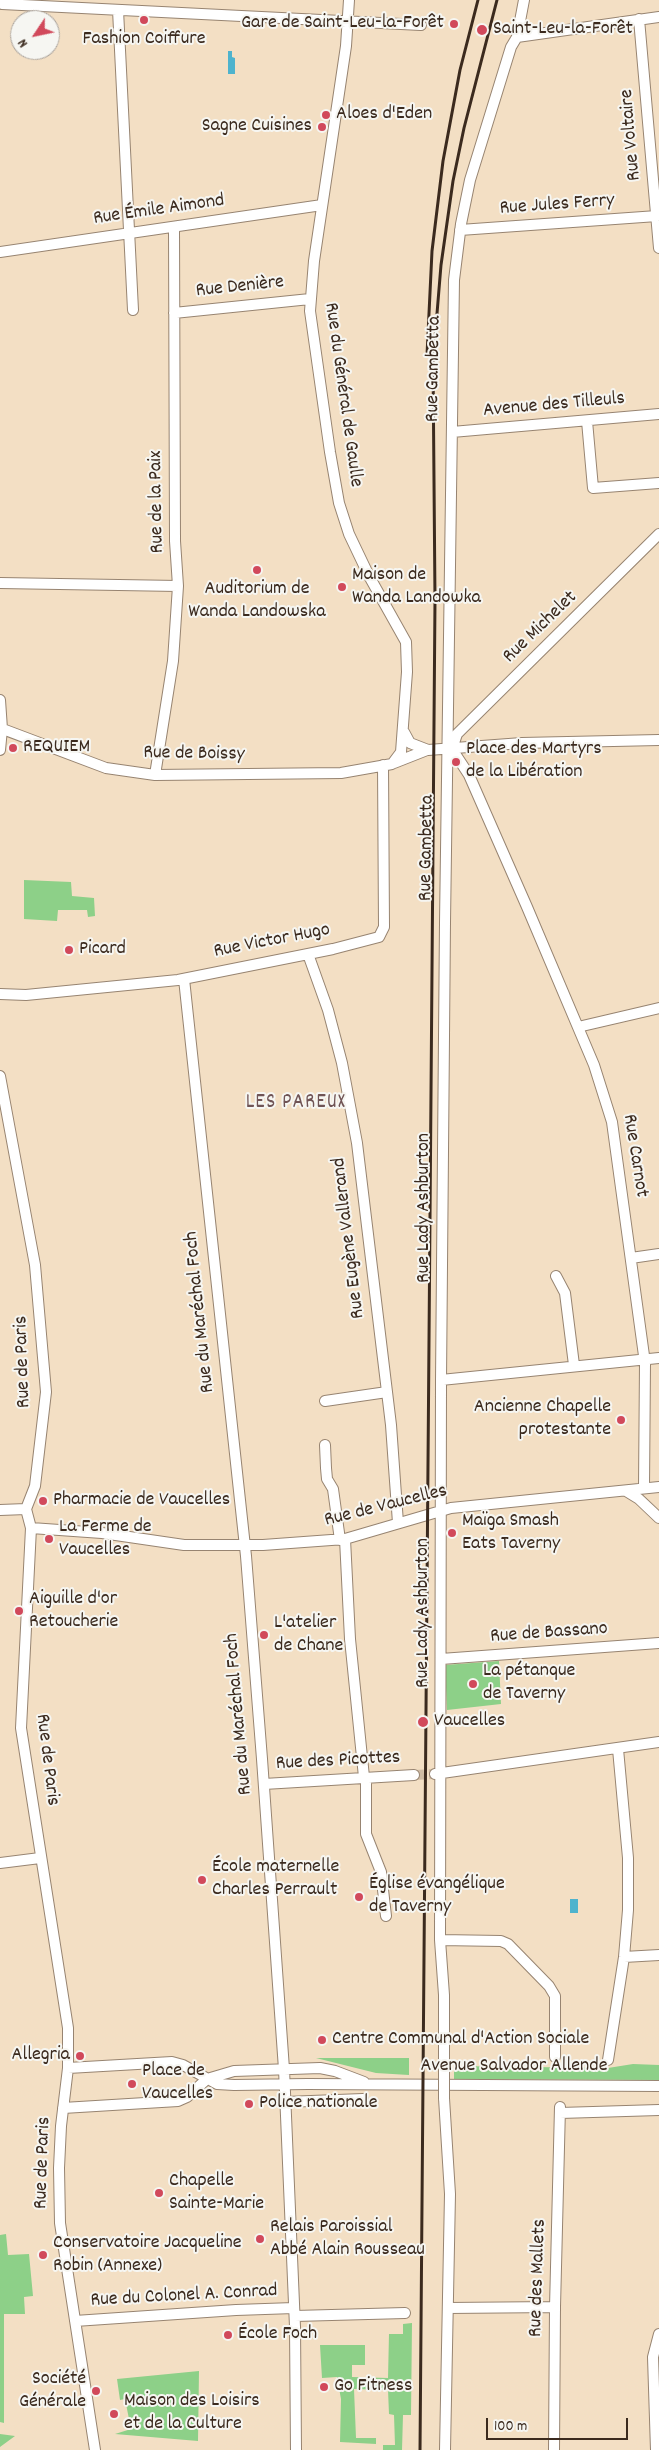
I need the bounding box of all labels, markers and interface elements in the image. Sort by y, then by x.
north arrow [10,10,60,60]
place label: Gare de Saint-Leu-la-Forêt [241,12,444,36]
marker: Fashion Coiffure [138,14,150,26]
marker: Gare de Saint-Leu-la-Forêt [448,18,460,30]
place label: Saint-Leu-la-Forêt [493,18,633,42]
marker: Saint-Leu-la-Forêt [475,23,489,37]
place label: Fashion Coiffure [82,28,206,52]
text: N [13,34,34,51]
street label: Rue Voltaire [616,88,648,182]
place label: Aloes d'Eden [336,103,432,127]
marker: Aloes d'Eden [320,109,332,121]
place label: Sagne Cuisines [202,115,312,139]
marker: Sagne Cuisines [316,121,328,133]
street label: Rue Émile Aimond [92,190,226,232]
street label: Rue Jules Ferry [499,190,615,222]
street label: Rue Denière [195,271,285,305]
street label: Rue du Général de Gaulle [317,301,367,489]
street label: Rue Gambetta [422,316,448,422]
street label: Avenue des Tilleuls [482,388,626,424]
street label: Rue de la Paix [145,450,171,554]
marker: Auditorium de Wanda Landowska [251,564,263,576]
place label: Maison de Wanda Landowka [352,564,481,611]
place label: Auditorium de Wanda Landowska [188,578,326,625]
marker: Maison de Wanda Landowka [336,581,348,593]
street label: Rue Michelet [499,587,583,669]
place label: REQUIEM [23,736,90,760]
place label: Place des Martyrs de la Libération [466,738,602,785]
marker: REQUIEM [7,742,19,754]
street label: Rue de Boissy [143,742,245,768]
marker: Place des Martyrs de la Libération [450,756,462,768]
street label: Rue Gambetta [415,795,441,901]
street label: Rue Victor Hugo [212,919,332,965]
place label: Picard [79,938,126,962]
marker: Picard [63,944,75,956]
district label: LES PAREUX [245,1091,347,1117]
street label: Rue Carnot [616,1113,652,1199]
street label: Rue Lady Ashburton [413,1133,437,1283]
street label: Rue Eugène Vallerand [328,1156,372,1320]
street label: Rue du Maréchal Foch [181,1230,221,1394]
street label: Rue de Paris [10,1315,38,1409]
place label: Ancienne Chapelle protestante [474,1396,611,1443]
marker: Ancienne Chapelle protestante [615,1414,627,1426]
street label: Rue de Vaucelles [322,1480,450,1534]
place label: Pharmacie de Vaucelles [53,1489,230,1513]
marker: Pharmacie de Vaucelles [37,1495,49,1507]
place label: Maïga Smash Eats Taverny [462,1510,560,1557]
place label: La Ferme de Vaucelles [59,1516,152,1563]
marker: Maïga Smash Eats Taverny [446,1527,458,1539]
marker: La Ferme de Vaucelles [43,1533,55,1545]
street label: Rue Lady Ashburton [412,1538,436,1688]
place label: Aiguille d'or Retoucherie [29,1588,118,1635]
marker: Aiguille d'or Retoucherie [13,1605,25,1617]
place label: L'atelier de Chane [274,1612,343,1659]
street label: Rue de Bassano [489,1618,609,1650]
marker: L'atelier de Chane [258,1629,270,1641]
street label: Rue du Maréchal Foch [221,1632,259,1796]
place label: La pétanque de Taverny [483,1660,575,1707]
marker: La pétanque de Taverny [467,1678,479,1690]
place label: Vaucelles [434,1710,505,1734]
street label: Rue de Paris [28,1713,64,1807]
marker: Vaucelles [416,1715,430,1729]
street label: Rue des Picottes [275,1747,401,1777]
place label: École maternelle Charles Perrault [212,1856,339,1903]
place label: Église évangélique de Taverny [369,1873,505,1920]
marker: École maternelle Charles Perrault [196,1874,208,1886]
marker: Église évangélique de Taverny [353,1891,365,1903]
place label: Centre Communal d'Action Sociale [332,2028,589,2052]
marker: Centre Communal d'Action Sociale [316,2034,328,2046]
place label: Allegria [12,2044,70,2068]
marker: Allegria [74,2050,86,2062]
street label: Avenue Salvador Allende [421,2055,607,2079]
place label: Place de Vaucelles [142,2060,213,2107]
marker: Place de Vaucelles [126,2078,138,2090]
place label: Police nationale [259,2092,378,2116]
marker: Police nationale [243,2098,255,2110]
street label: Rue de Paris [30,2116,58,2210]
place label: Chapelle Sainte-Marie [169,2170,264,2217]
marker: Chapelle Sainte-Marie [153,2187,165,2199]
place label: Relais Paroissial Abbé Alain Rousseau [270,2216,425,2263]
street label: Rue des Mallets [525,2219,553,2337]
place label: Conservatoire Jacqueline Robin (Annexe) [53,2232,242,2279]
marker: Relais Paroissial Abbé Alain Rousseau [254,2233,266,2245]
marker: Conservatoire Jacqueline Robin (Annexe) [37,2249,49,2261]
street label: Rue du Colonel A. Conrad [90,2280,278,2314]
place label: École Foch [238,2323,317,2347]
marker: École Foch [222,2329,234,2341]
place label: Société Générale [19,2368,86,2415]
place label: Go Fitness [334,2375,412,2399]
marker: Go Fitness [318,2381,330,2393]
marker: Société Générale [90,2385,102,2397]
place label: Maison des Loisirs et de la Culture [124,2390,260,2437]
marker: Maison des Loisirs et de la Culture [108,2408,120,2420]
scale bar [489,2408,632,2440]
text: 100 m [494,2416,527,2438]

